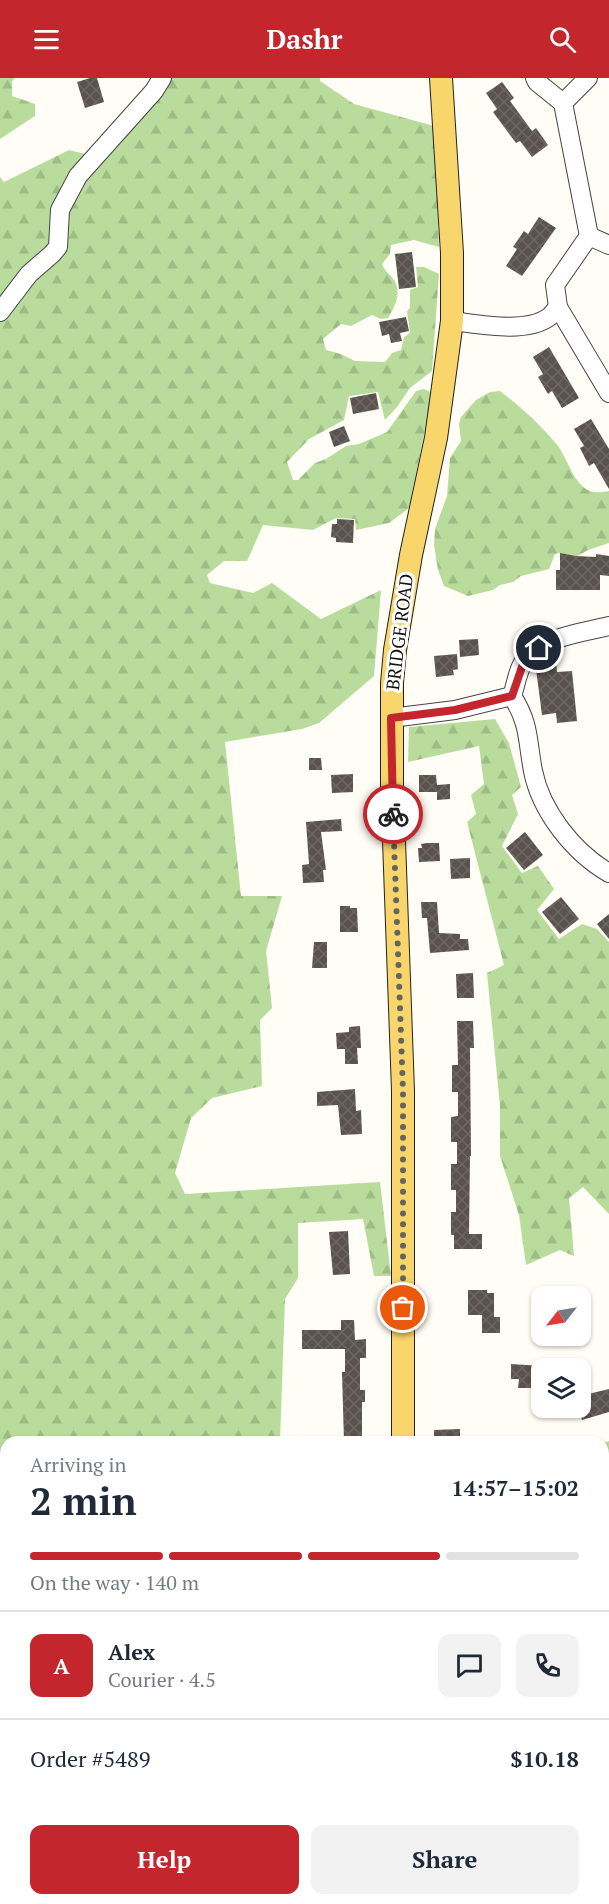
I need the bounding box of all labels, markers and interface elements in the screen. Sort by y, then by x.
text: Dashr [266,21,343,57]
icon: menu [30,23,63,56]
icon: search [546,23,579,56]
street label: BRIDGE ROAD [380,572,418,691]
pin [513,622,564,673]
icon: home [522,631,555,664]
courier [363,784,423,844]
icon: bike [377,798,410,831]
pin [377,1282,428,1333]
north arrow [531,1286,591,1346]
map controls [531,1286,591,1418]
icon: bag [386,1291,419,1324]
button: layers [531,1358,591,1418]
text: Arriving in [30,1451,126,1478]
text: 14:57–15:02 [451,1473,579,1502]
text: 2 min [30,1474,137,1526]
text: On the way · 140 m [30,1569,199,1596]
button: chat [438,1634,501,1697]
button: phone [516,1634,579,1697]
text: Alex [108,1637,155,1666]
text: A [53,1651,70,1680]
text: Courier · 4.5 [108,1666,216,1693]
text: Order #5489 [30,1744,150,1773]
text: $10.18 [510,1744,579,1773]
button: Help [30,1825,299,1894]
button: Share [311,1825,579,1894]

